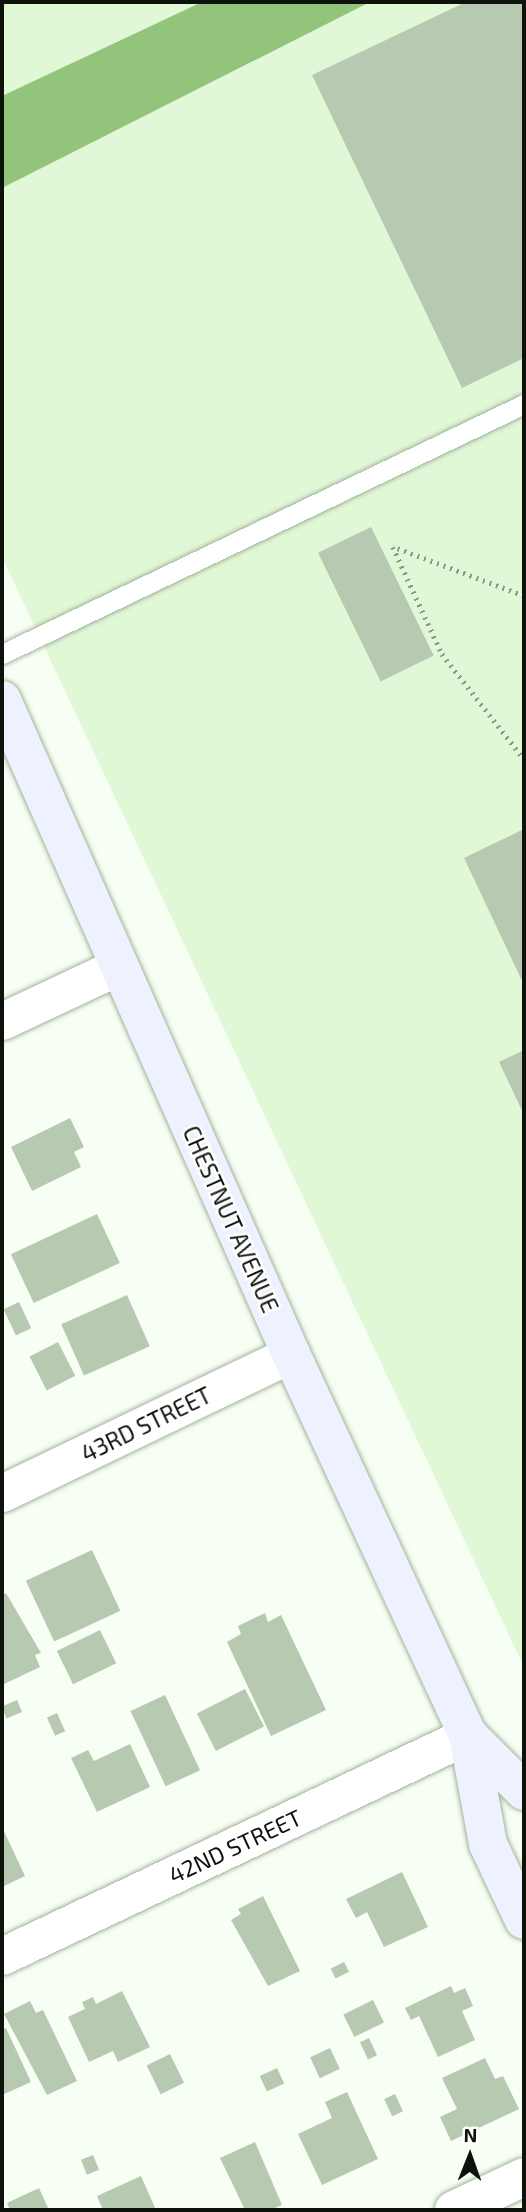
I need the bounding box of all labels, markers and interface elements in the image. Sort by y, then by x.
street label: CHESTNUT AVENUE [177,1121,285,1317]
street label: 43RD STREET [77,1381,215,1467]
street label: 42ND STREET [164,1803,306,1889]
north arrow [435,2121,505,2191]
text: N [463,2123,477,2146]

